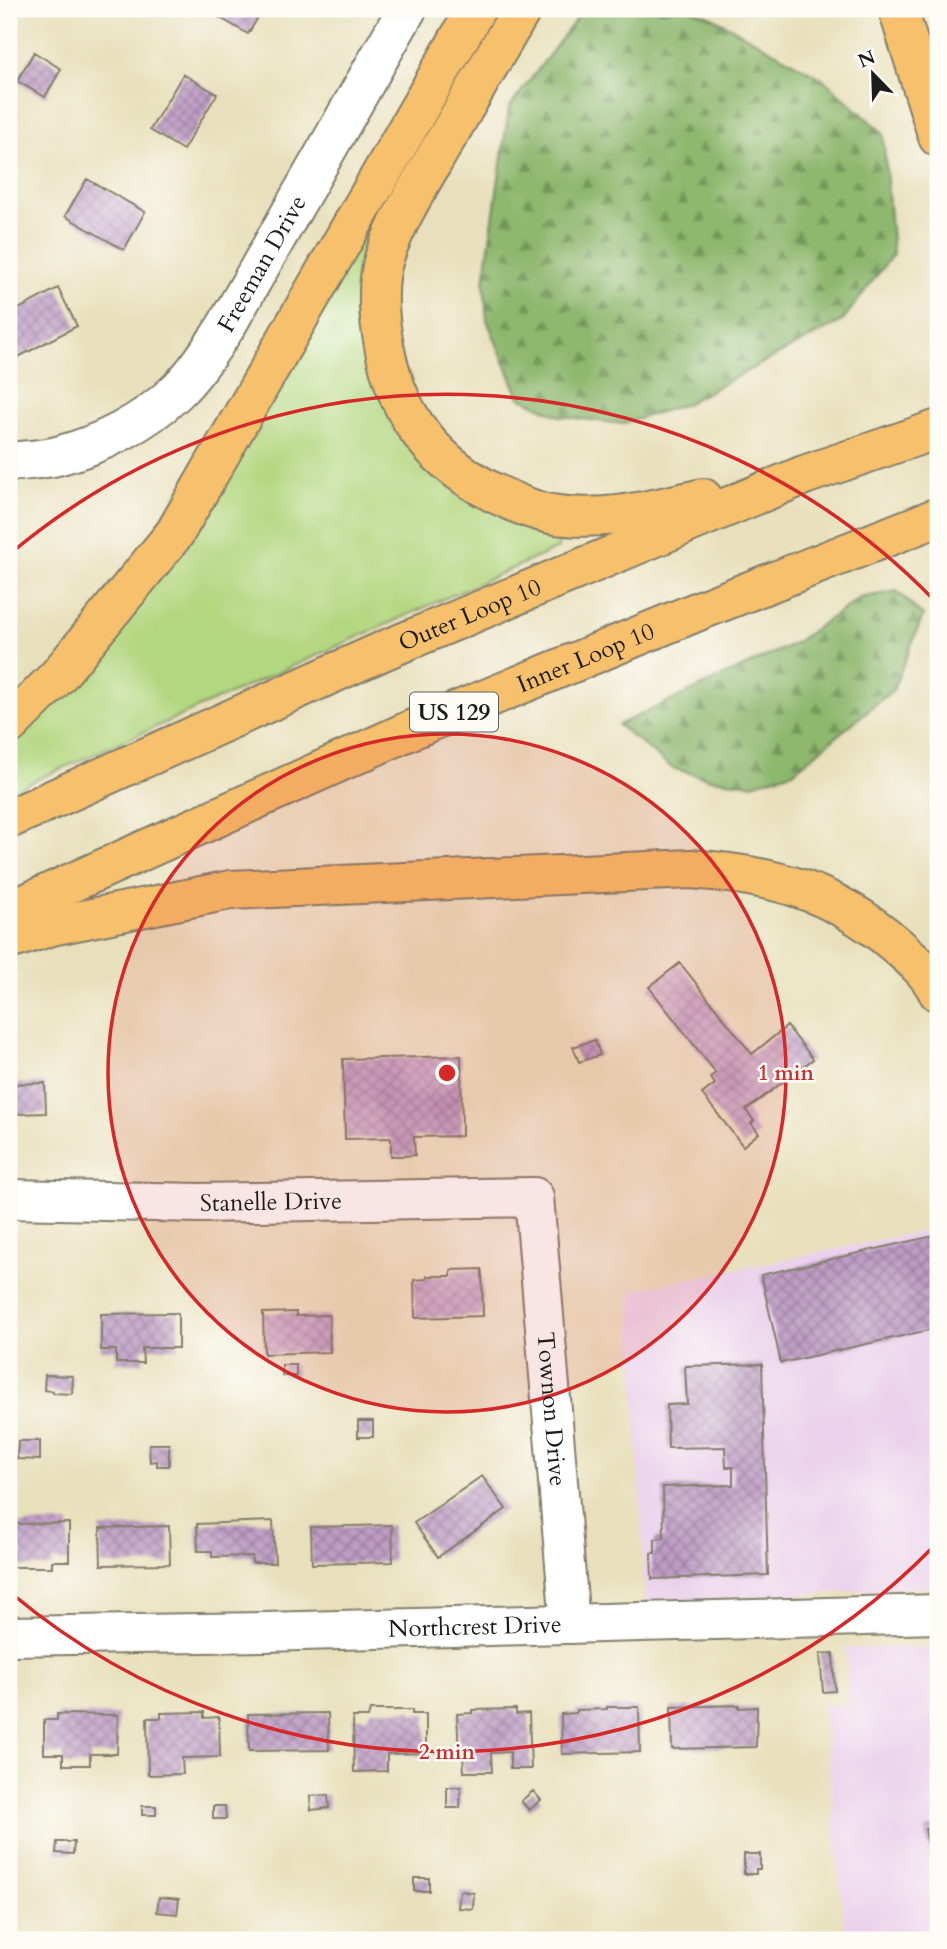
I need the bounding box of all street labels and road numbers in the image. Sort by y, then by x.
street label: Freeman Drive [210,189,315,338]
street label: Outer Loop 10 [393,571,546,660]
street label: Inner Loop 10 [512,615,660,701]
road number: US 129 [410,692,498,732]
street label: Stanelle Drive [200,1184,342,1220]
street label: Townon Drive [528,1331,574,1488]
street label: Northcrest Drive [388,1608,562,1646]

